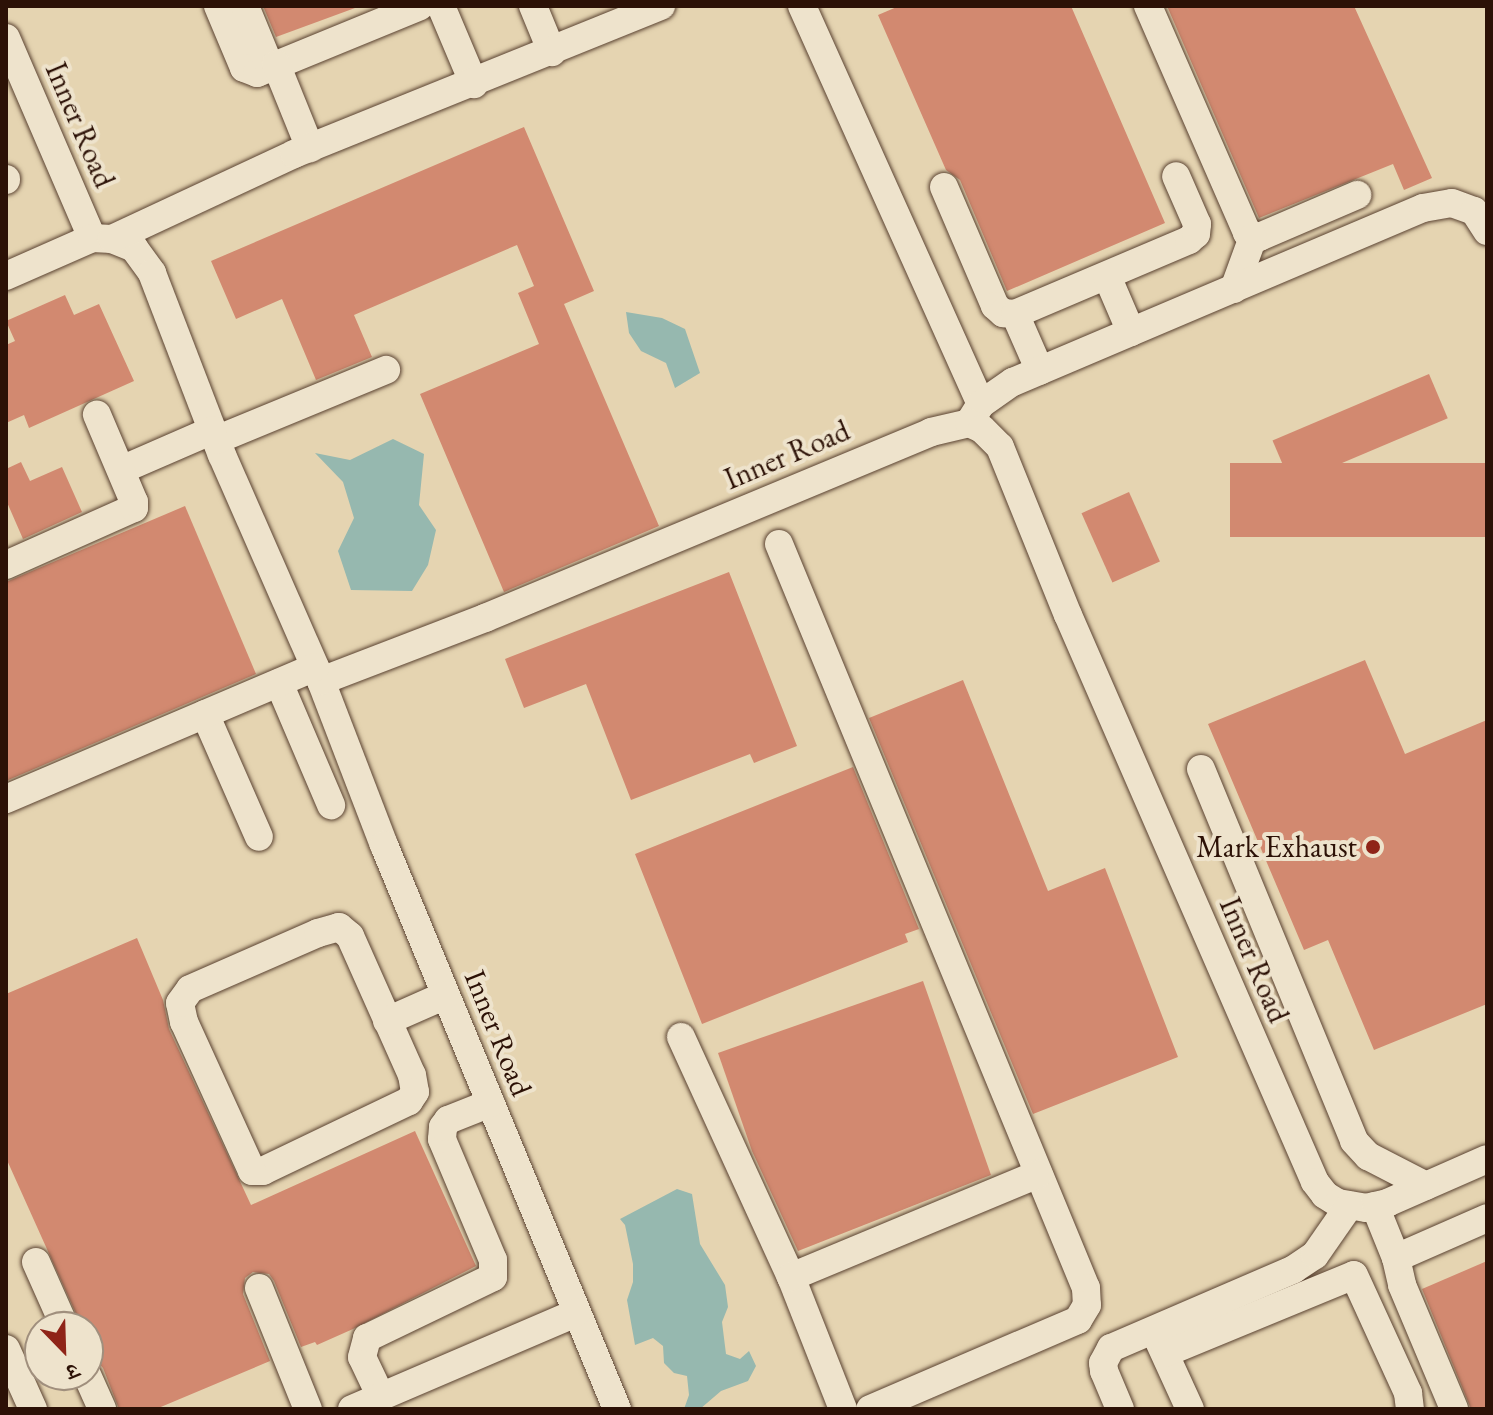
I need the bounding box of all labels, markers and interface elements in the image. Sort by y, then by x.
street label: Inner Road [38,57,122,193]
street label: Inner Road [719,413,855,497]
place label: Mark Exhaust [1196,829,1357,865]
marker: Mark Exhaust [1364,838,1382,856]
street label: Inner Road [1212,892,1296,1028]
street label: Inner Road [457,965,539,1101]
north arrow [24,1311,104,1391]
text: उ [62,1356,84,1387]

